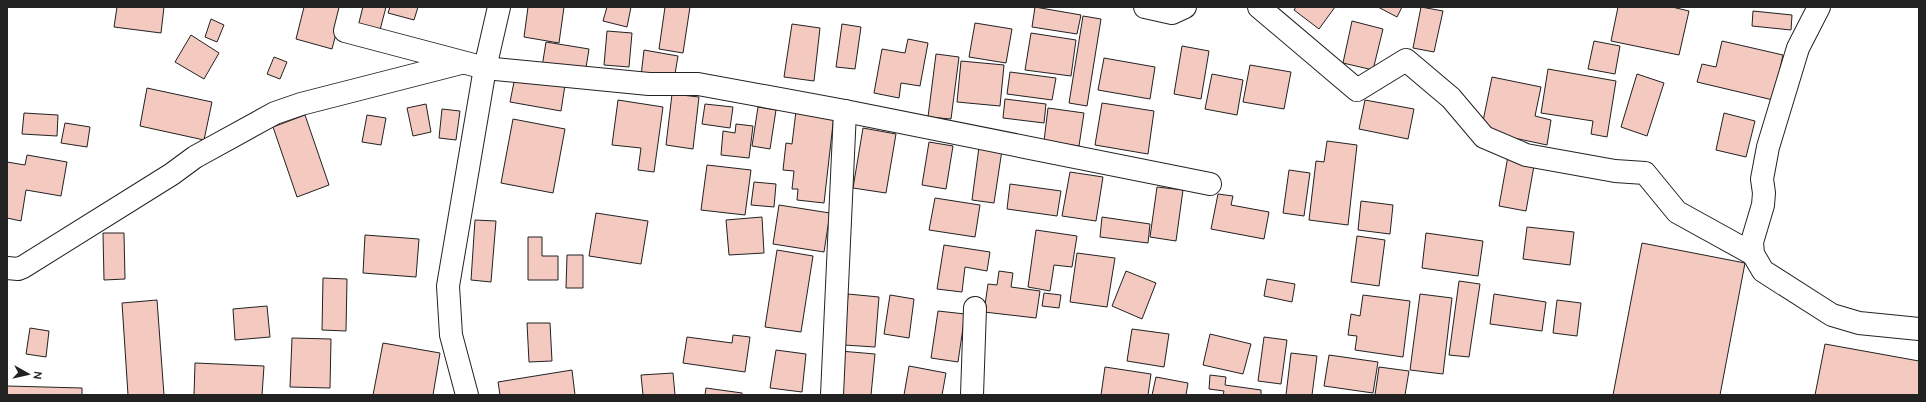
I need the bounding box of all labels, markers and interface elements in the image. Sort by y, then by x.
north arrow [8,354,48,394]
text: N [31,370,44,380]

